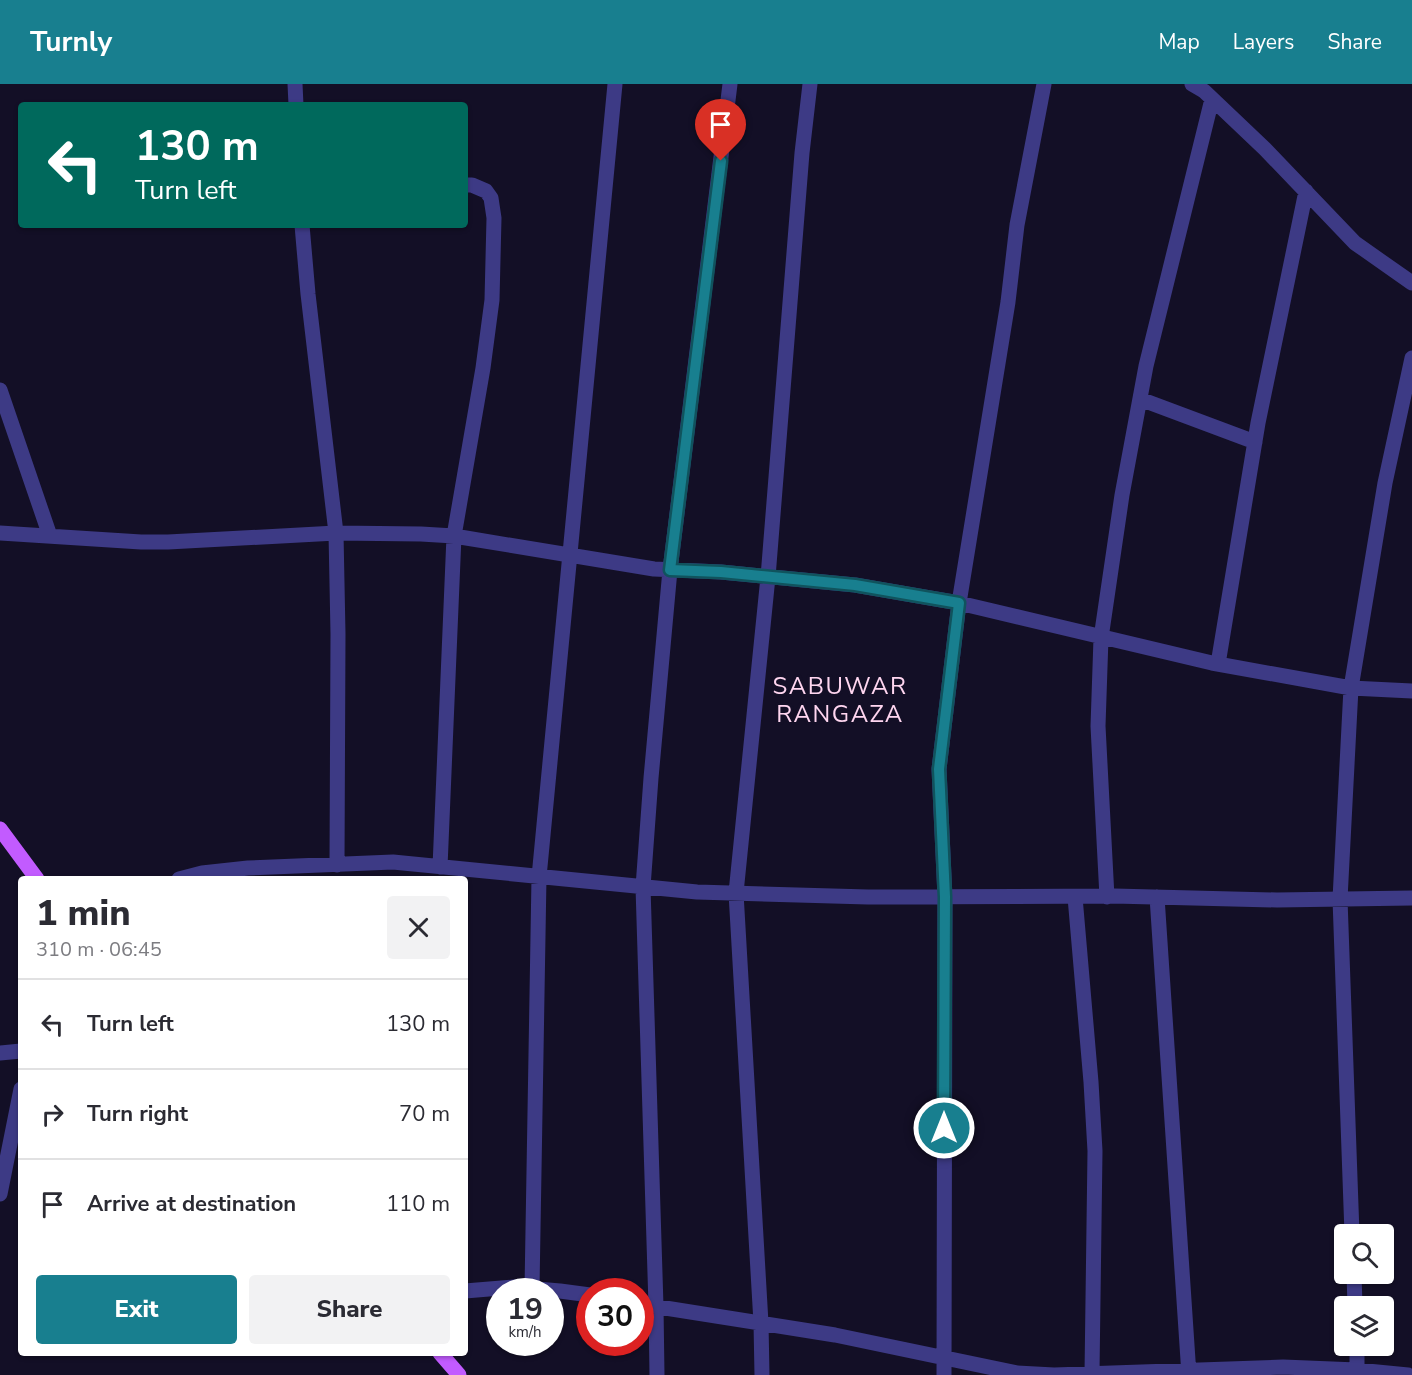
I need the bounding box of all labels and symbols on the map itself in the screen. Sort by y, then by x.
pin [695,99,746,161]
district label: SABUWAR RANGAZA [772,670,908,730]
position arrow [912,1096,976,1160]
speed limit sign: 30 [576,1278,654,1356]

